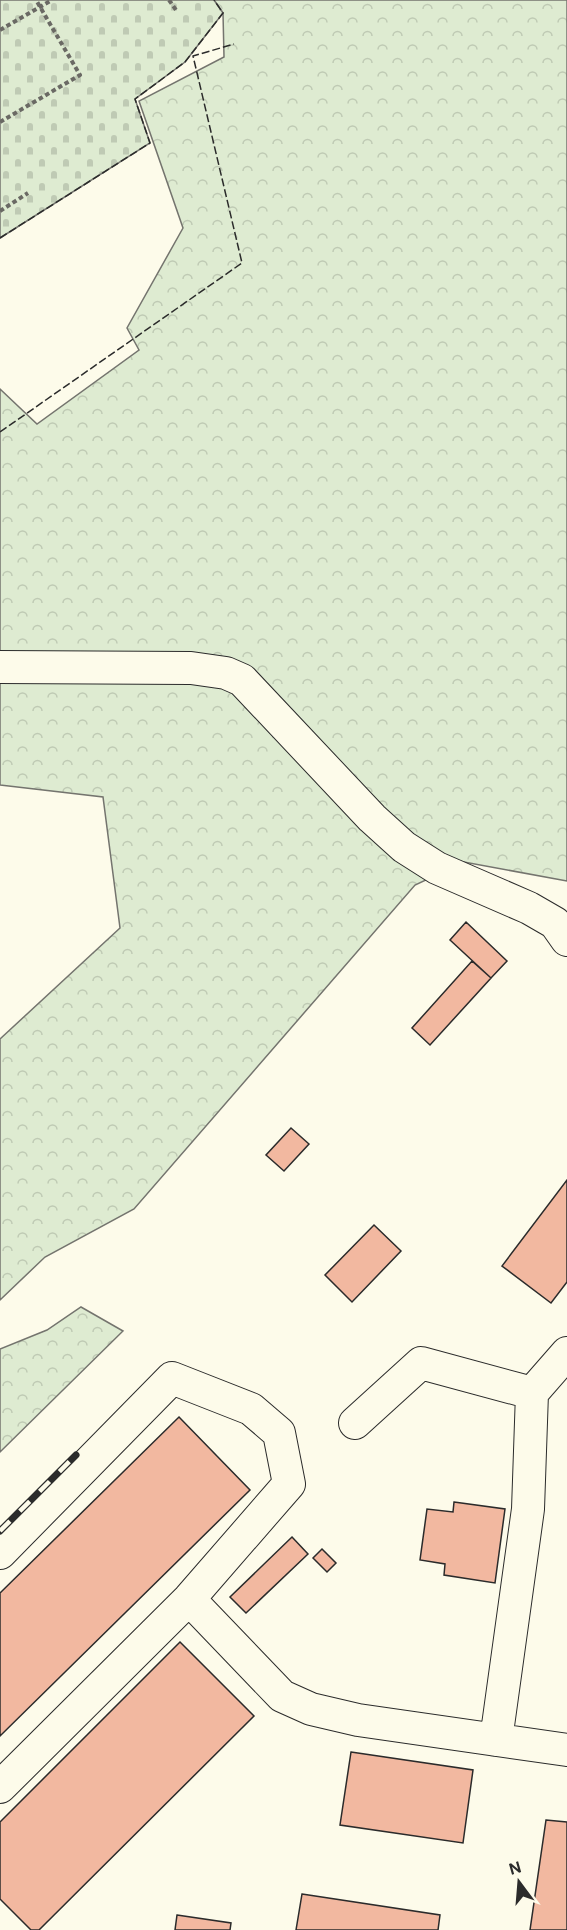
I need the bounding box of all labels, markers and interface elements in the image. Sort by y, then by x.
north arrow [489,1852,549,1912]
text: N [506,1856,524,1880]

